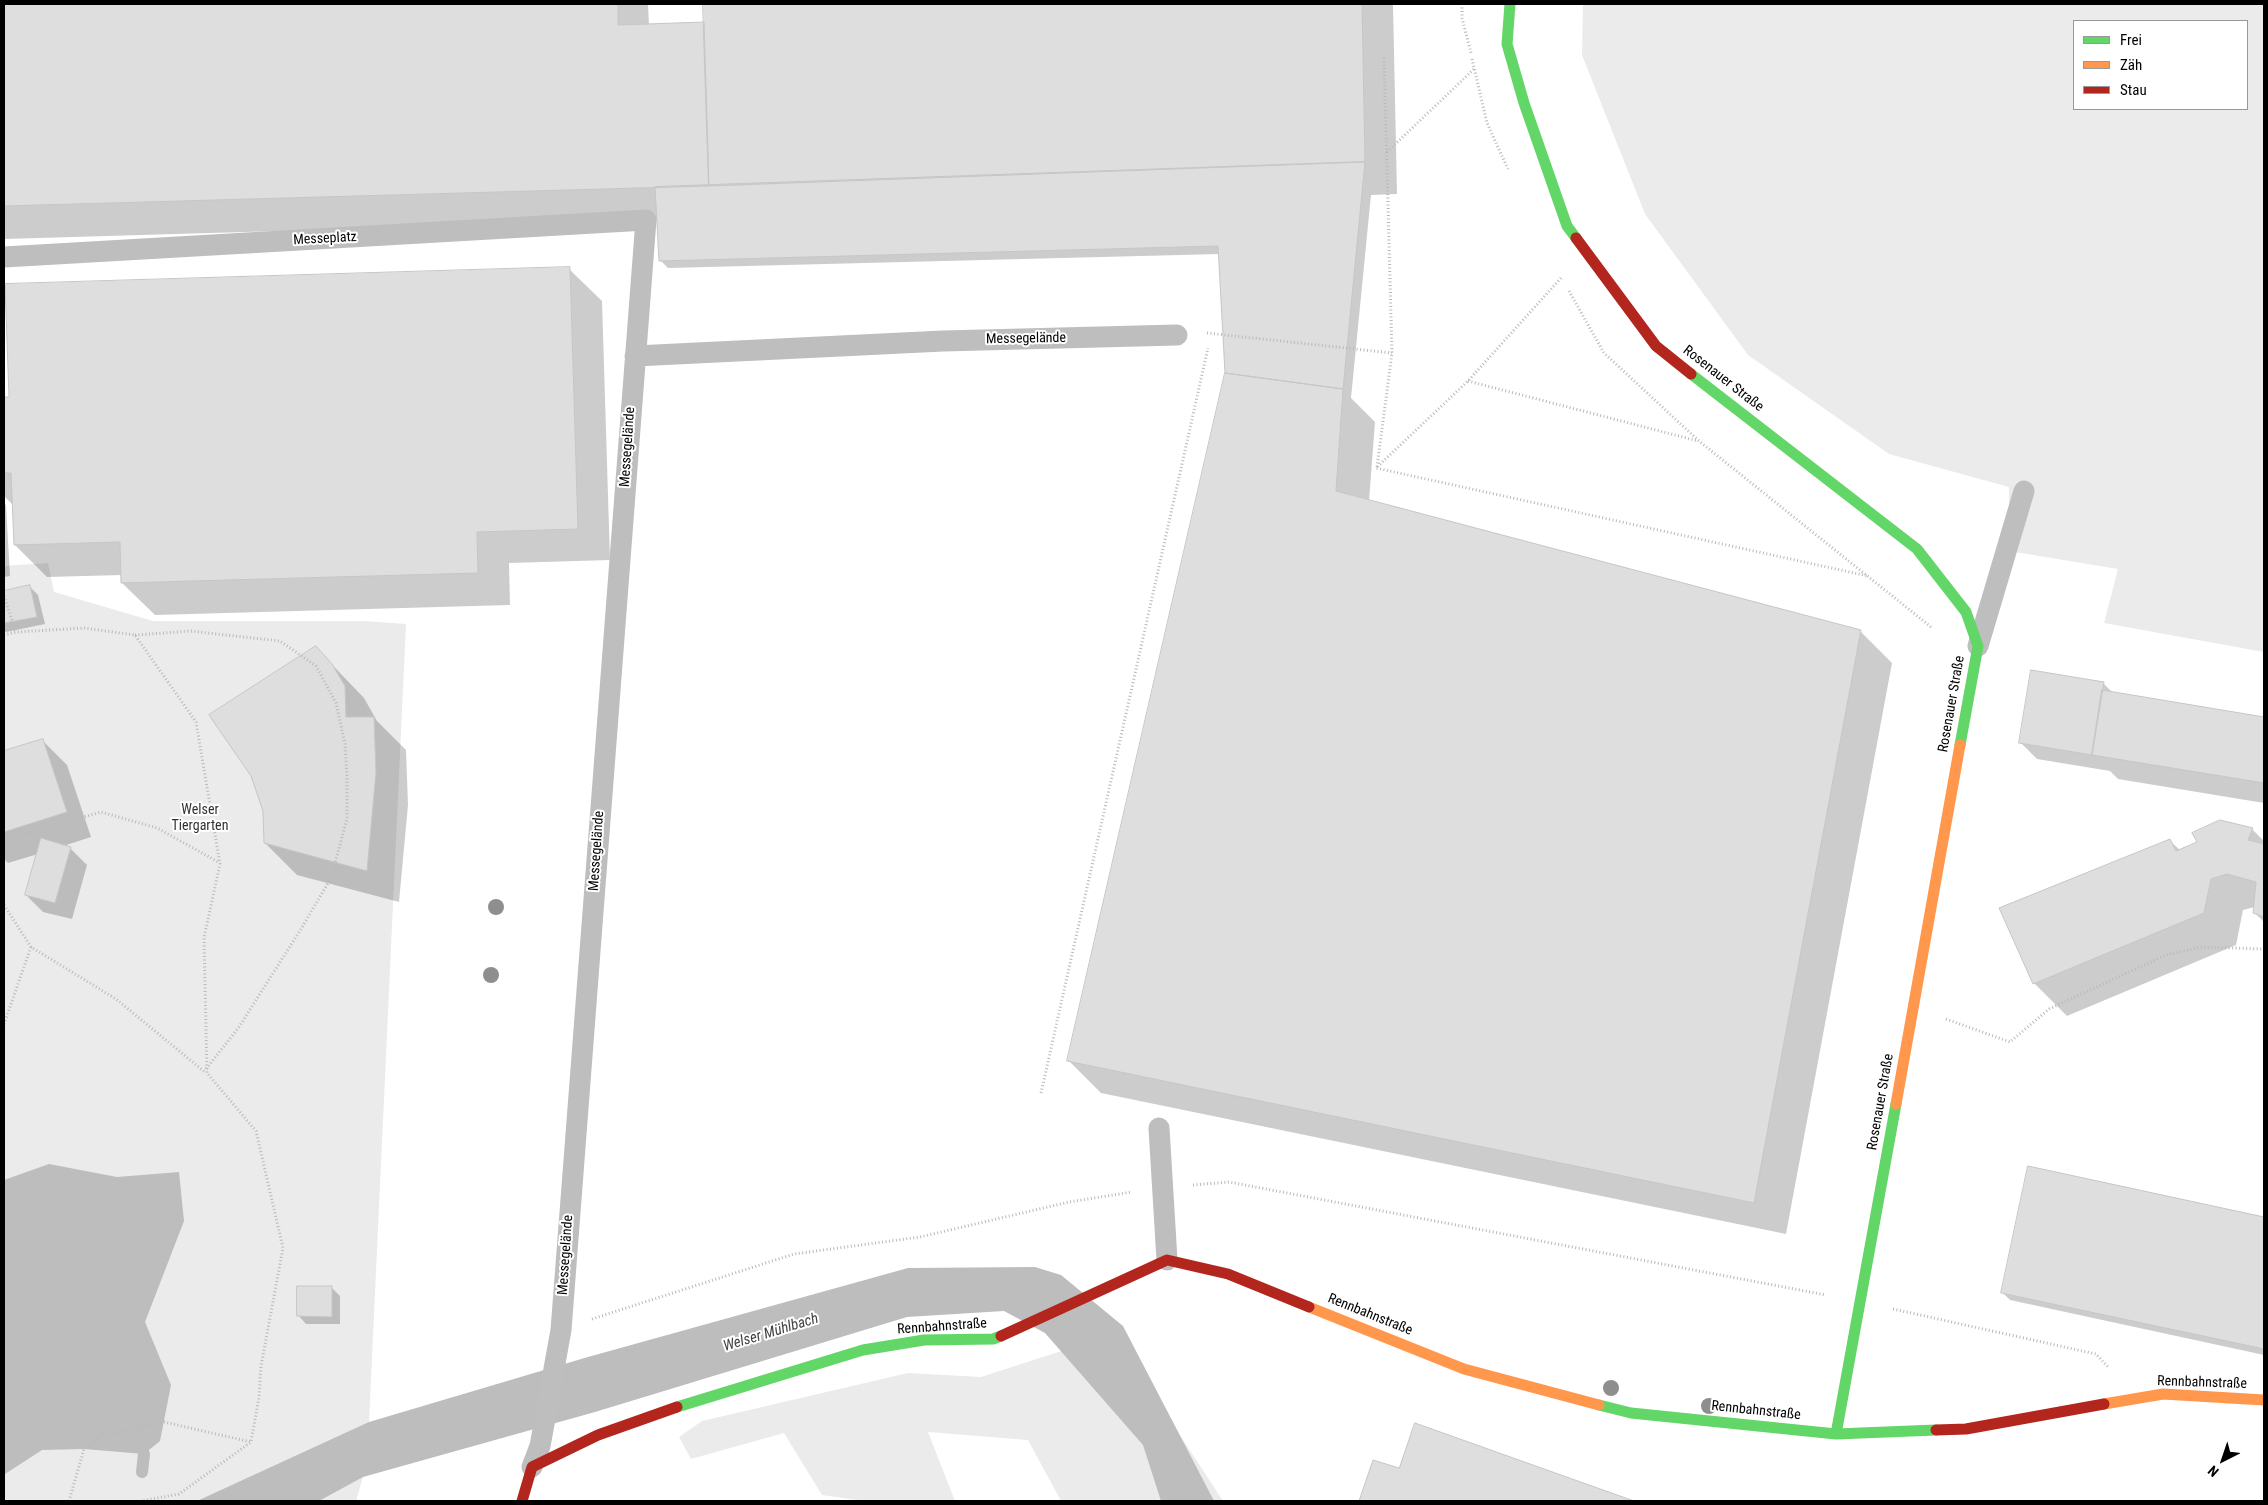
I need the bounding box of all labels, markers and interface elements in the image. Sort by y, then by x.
legend [2073,20,2248,110]
text: Frei [2120,31,2142,49]
text: Zäh [2120,56,2142,74]
text: Stau [2120,81,2147,99]
street label: Messeplatz [293,229,357,249]
street label: Messegelände [986,330,1066,348]
street label: Rosenauer Straße [1679,342,1767,416]
street label: Messegelände [617,406,639,488]
street label: Rosenauer Straße [1935,654,1969,754]
park label: Welser Tiergarten [172,802,228,834]
street label: Messegelände [586,810,608,892]
street label: Rosenauer Straße [1864,1052,1898,1152]
street label: Messegelände [555,1214,577,1296]
street label: Rennbahnstraße [1325,1290,1415,1340]
water label: Welser Mühlbach [721,1310,821,1356]
street label: Rennbahnstraße [897,1315,987,1339]
street label: Rennbahnstraße [2157,1373,2247,1393]
street label: Rennbahnstraße [1710,1398,1802,1424]
north arrow [2198,1435,2248,1485]
text: N [2205,1462,2222,1480]

